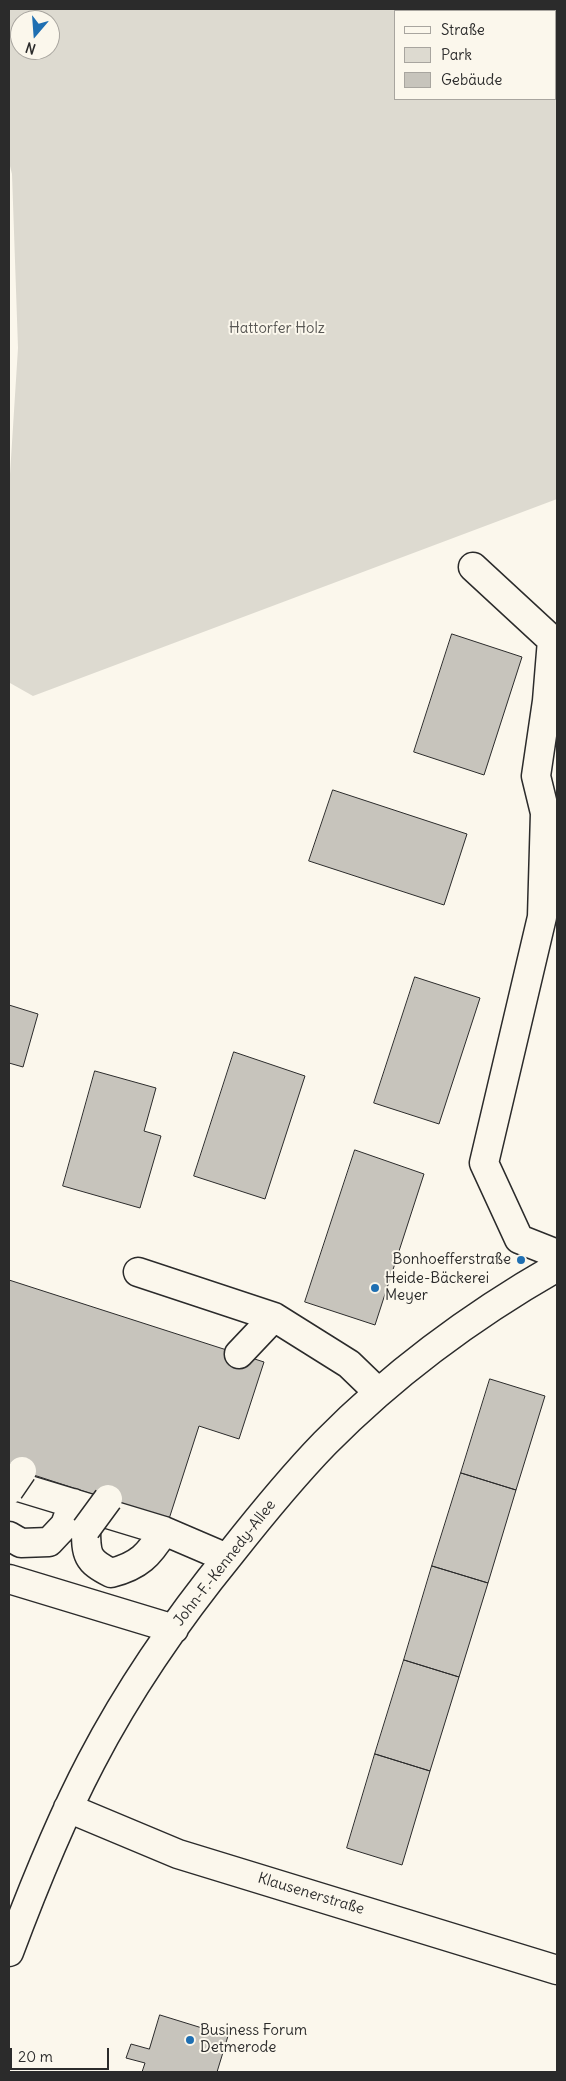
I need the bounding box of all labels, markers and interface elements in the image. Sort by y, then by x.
north arrow [10,10,60,60]
legend [394,10,556,100]
text: Straße [441,20,485,39]
text: N [23,38,38,58]
text: Park [441,45,472,64]
text: Gebäude [441,70,502,89]
park label: Hattorfer Holz [229,320,325,338]
place label: Bonhoefferstraße [393,1251,511,1269]
marker: Bonhoefferstraße [515,1254,527,1266]
place label: Heide-Bäckerei Meyer [385,1270,489,1305]
marker: Heide-Bäckerei Meyer [369,1282,381,1294]
street label: John-F.-Kennedy-Allee [170,1496,280,1630]
street label: Klausenerstraße [256,1869,366,1919]
place label: Business Forum Detmerode [200,2022,307,2057]
marker: Business Forum Detmerode [184,2034,196,2046]
scale bar [12,2038,111,2070]
text: 20 m [18,2047,53,2066]

